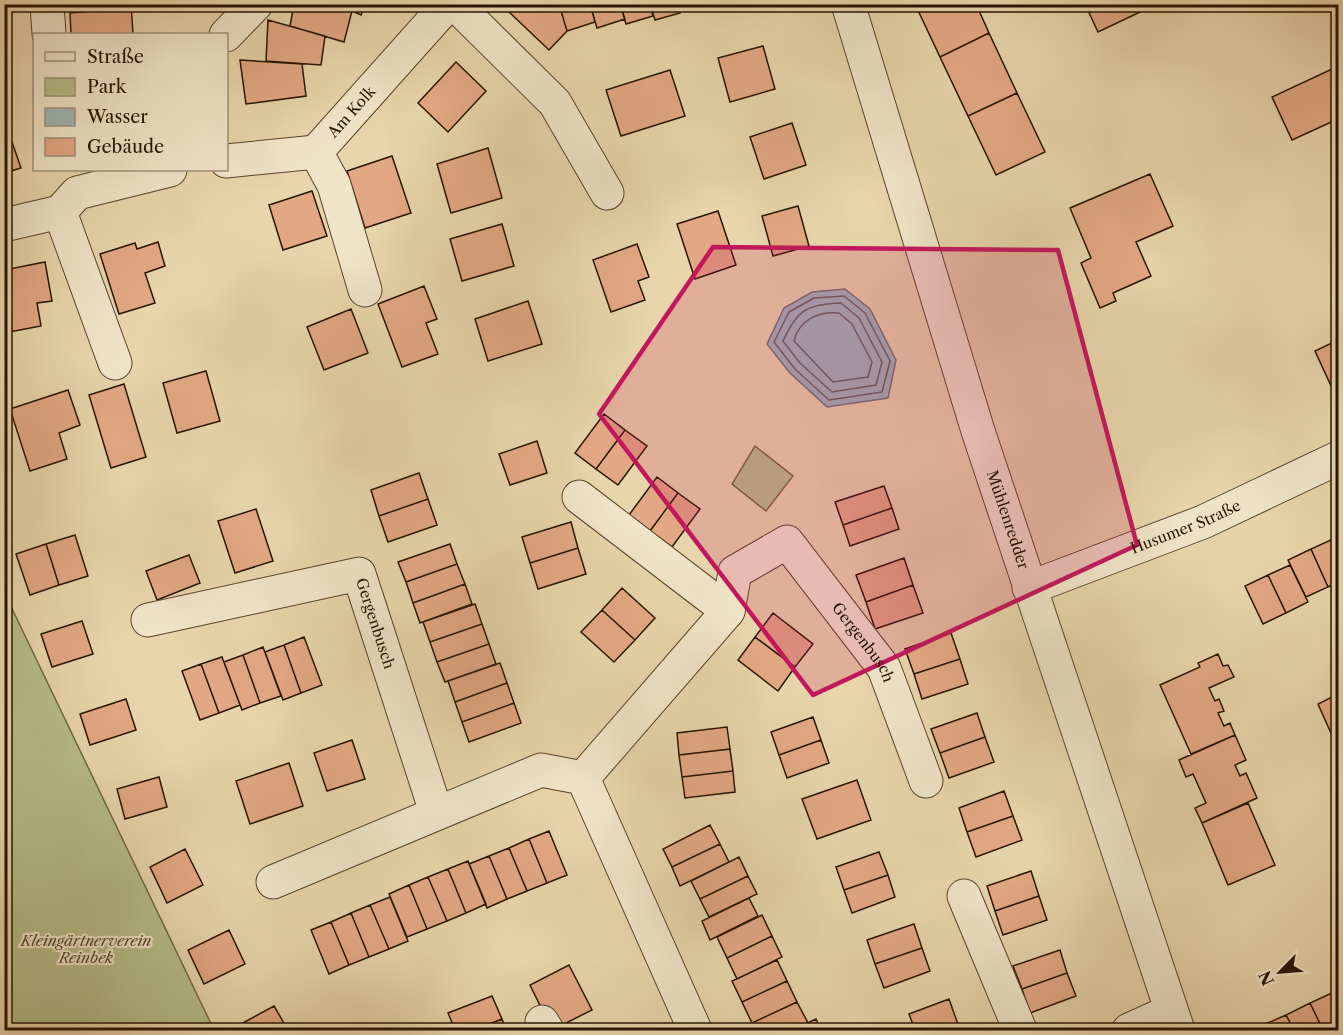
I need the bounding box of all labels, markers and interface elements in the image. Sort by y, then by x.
legend [33,33,228,171]
text: Straße [87,46,144,68]
text: Park [87,76,128,98]
street label: Am Kolk [323,81,380,142]
text: Wasser [86,106,148,128]
text: Gebäude [87,136,164,158]
street label: Mühlenredder [983,468,1034,572]
street label: Husumer Straße [1128,496,1244,558]
street label: Gergenbusch [352,575,399,672]
street label: Gergenbusch [828,598,899,685]
park label: Kleingärtnerverein Reinbek [20,931,151,967]
north arrow [1250,942,1310,1002]
text: N [1254,968,1278,989]

